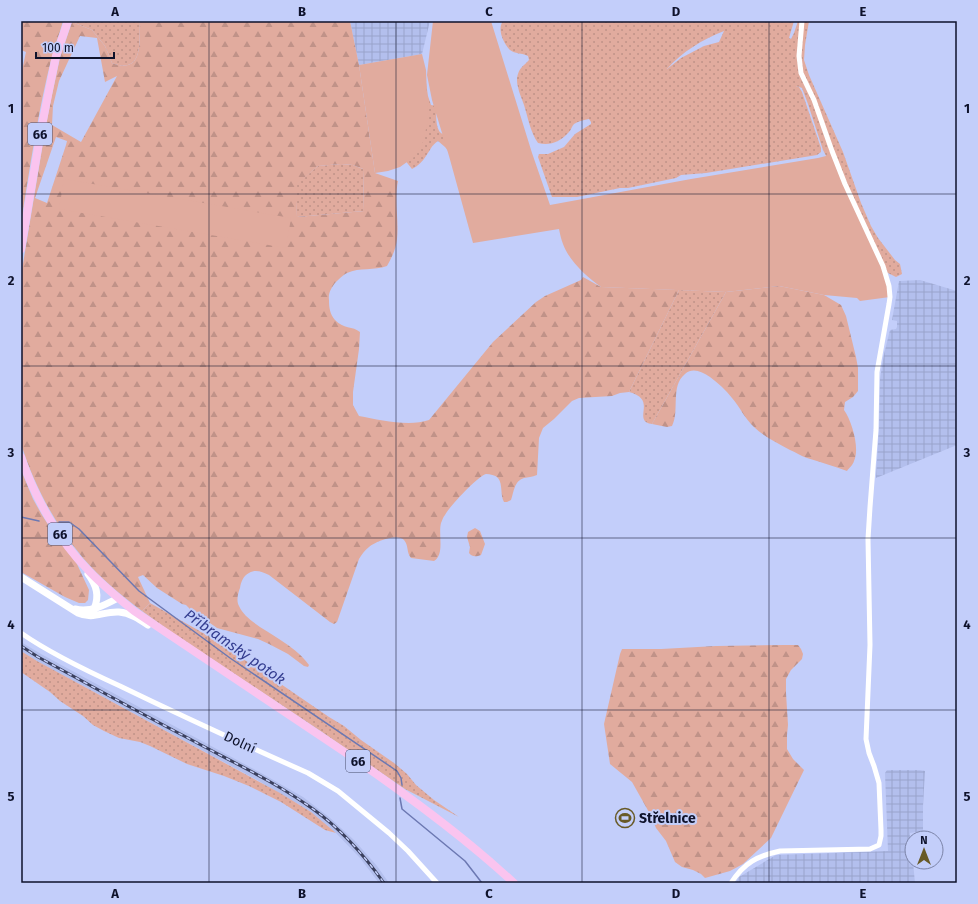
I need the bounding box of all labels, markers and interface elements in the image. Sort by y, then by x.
text: A [110,4,119,19]
text: B [298,4,306,19]
text: C [485,4,493,19]
text: D [672,4,681,19]
text: E [860,4,867,19]
scale bar [36,34,114,60]
text: 100 m [42,41,74,55]
text: 1 [8,101,14,116]
text: 1 [964,101,970,116]
road number: 66 [28,123,52,145]
text: 2 [8,273,15,288]
text: 2 [964,273,971,288]
text: 3 [7,445,15,460]
text: 3 [963,445,971,460]
road number: 66 [48,523,72,545]
water label: Příbramský potok [181,605,289,689]
text: 4 [7,617,15,632]
text: 4 [963,617,971,632]
street label: Dolní [221,728,259,757]
road number: 66 [346,750,370,772]
text: 5 [8,789,15,804]
text: 5 [964,789,971,804]
sports icon: Střelnice [614,807,636,829]
place label: Střelnice [639,810,696,827]
north arrow [904,830,944,870]
text: N [920,834,928,847]
text: A [110,886,119,901]
text: B [298,886,306,901]
text: C [485,886,493,901]
text: D [672,886,681,901]
text: E [860,886,867,901]

